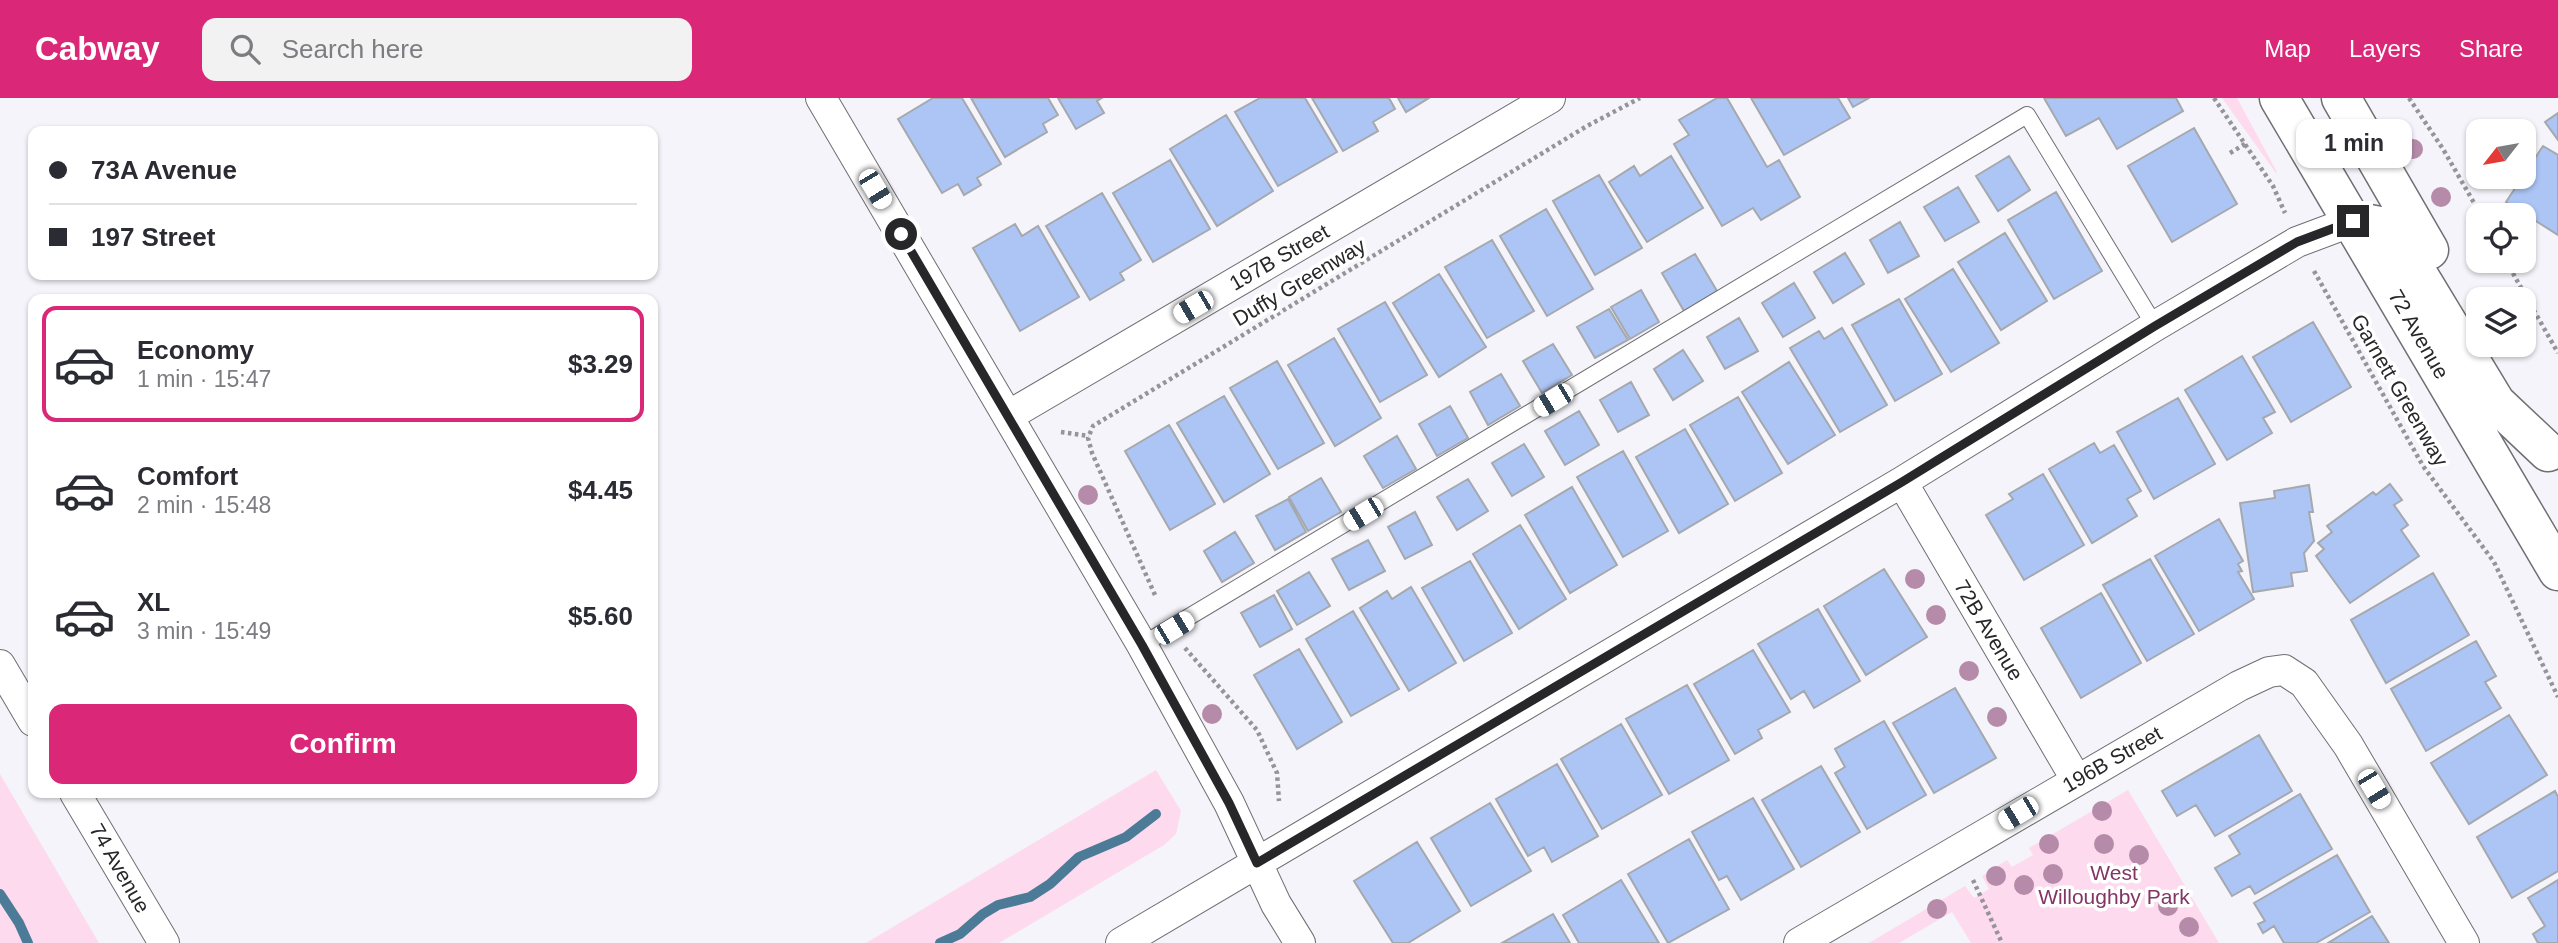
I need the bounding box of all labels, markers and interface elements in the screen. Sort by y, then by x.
search box [202,18,692,81]
text: Cabway [35,30,160,67]
icon: search [226,30,264,68]
text: Search here [282,34,423,64]
text: Map [2264,35,2311,62]
text: Layers [2349,35,2421,62]
text: Share [2459,35,2523,62]
north arrow [2466,119,2536,189]
map controls [2466,119,2536,357]
callout: 1 min [2295,120,2411,169]
text: 1 min [2324,130,2384,156]
text: 73A Avenue [91,155,237,185]
car [856,166,895,212]
button: locate [2466,203,2536,273]
route end [2337,205,2369,237]
route start [885,218,917,250]
street label: 197B Street [1225,219,1333,295]
text: 197 Street [91,222,215,252]
street label: Duffy Greenway [1229,233,1370,331]
street label: 72 Avenue [2384,285,2454,383]
car [1170,287,1217,327]
button: layers [2466,287,2536,357]
street label: Garnett Greenway [2347,310,2453,470]
icon: car [53,333,116,396]
text: Economy [137,335,254,365]
text: $3.29 [568,349,633,379]
text: 1 min · 15:47 [137,366,271,392]
car [1530,380,1577,420]
icon: car [53,459,116,522]
text: Comfort [137,461,238,491]
text: $4.45 [568,475,633,505]
text: 2 min · 15:48 [137,492,271,518]
car [1340,494,1387,534]
street label: 72B Avenue [1950,576,2028,684]
icon: car [53,585,116,648]
text: XL [137,587,170,617]
text: $5.60 [568,601,633,631]
car [1151,608,1198,648]
text: 3 min · 15:49 [137,618,271,644]
button: Confirm [49,704,637,784]
street label: 196B Street [2058,721,2166,797]
car [2355,766,2394,812]
car [1995,793,2042,833]
street label: 74 Avenue [85,819,155,917]
park label: West Willoughby Park [2038,861,2190,908]

